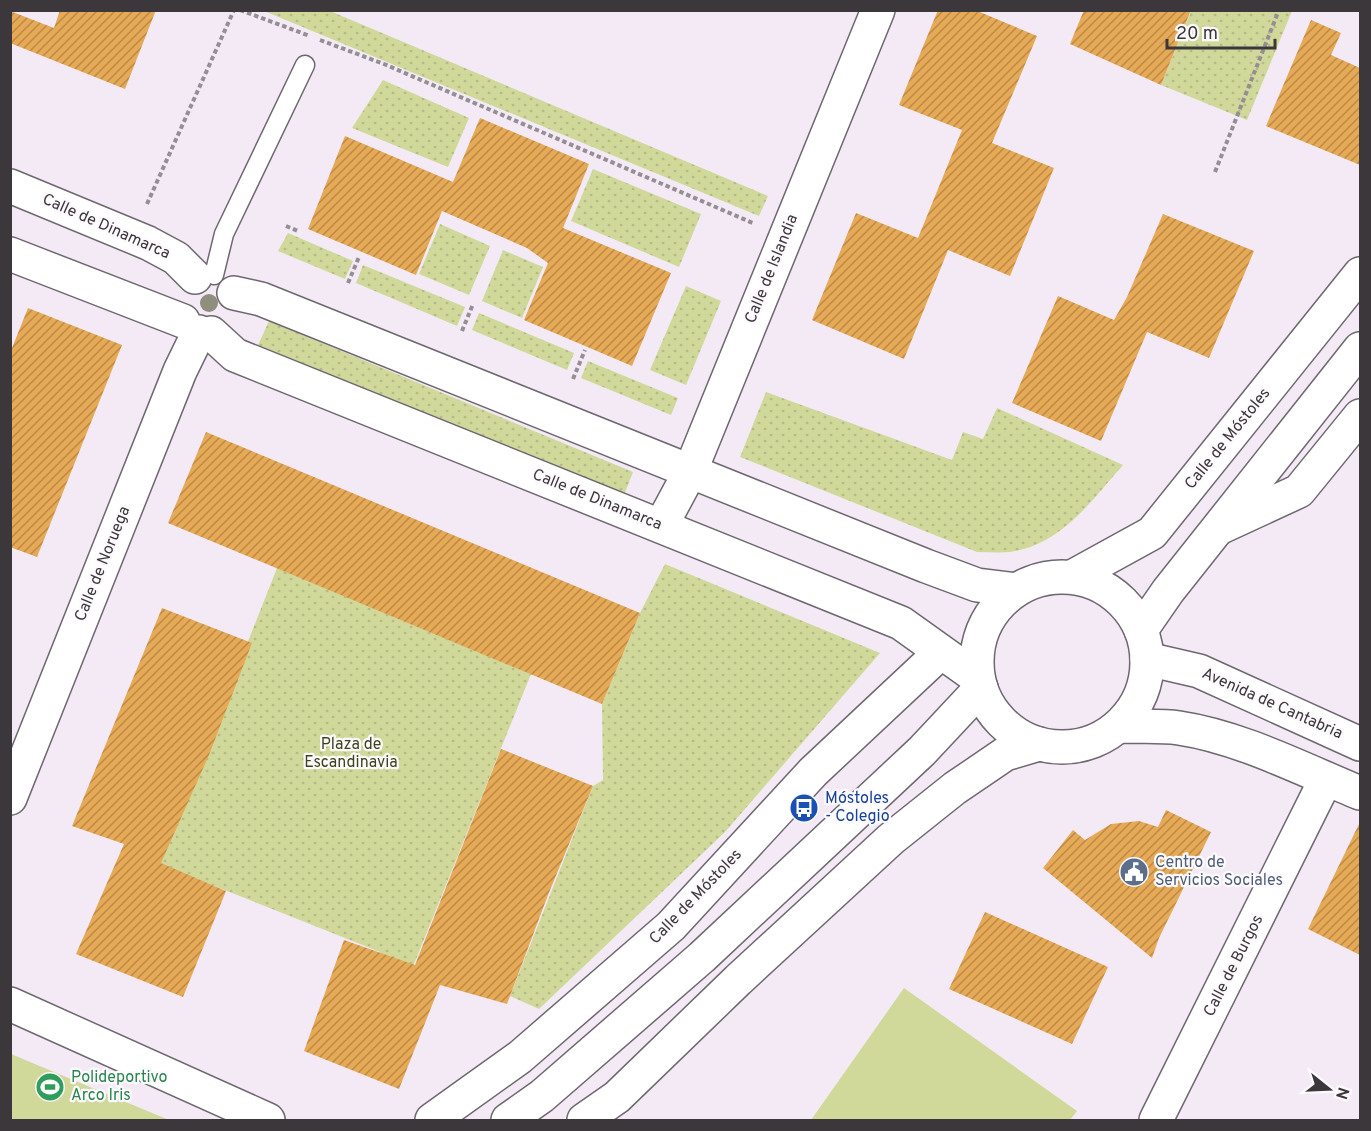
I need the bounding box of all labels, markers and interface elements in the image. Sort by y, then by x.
scale bar [1167,12,1275,50]
text: 20 m [1176,23,1218,46]
street label: Calle de Dinamarca [39,190,173,264]
street label: Calle de Islandia [741,211,803,327]
street label: Calle de Móstoles [1181,384,1275,494]
street label: Calle de Dinamarca [529,465,665,535]
street label: Calle de Noruega [71,503,135,625]
street label: Avenida de Cantabria [1198,664,1346,744]
park label: Plaza de Escandinavia [304,735,398,773]
place label: Móstoles - Colegio [825,789,890,827]
bus stop icon: Móstoles - Colegio [788,792,820,824]
street label: Calle de Móstoles [645,845,747,949]
place label: Centro de Servicios Sociales [1155,853,1283,891]
public building icon: Centro de Servicios Sociales [1118,856,1150,888]
street label: Calle de Burgos [1200,912,1268,1020]
north arrow [1299,1059,1359,1119]
place label: Polideportivo Arco Iris [71,1068,168,1106]
sports icon: Polideportivo Arco Iris [34,1071,66,1103]
text: N [1330,1084,1353,1102]

